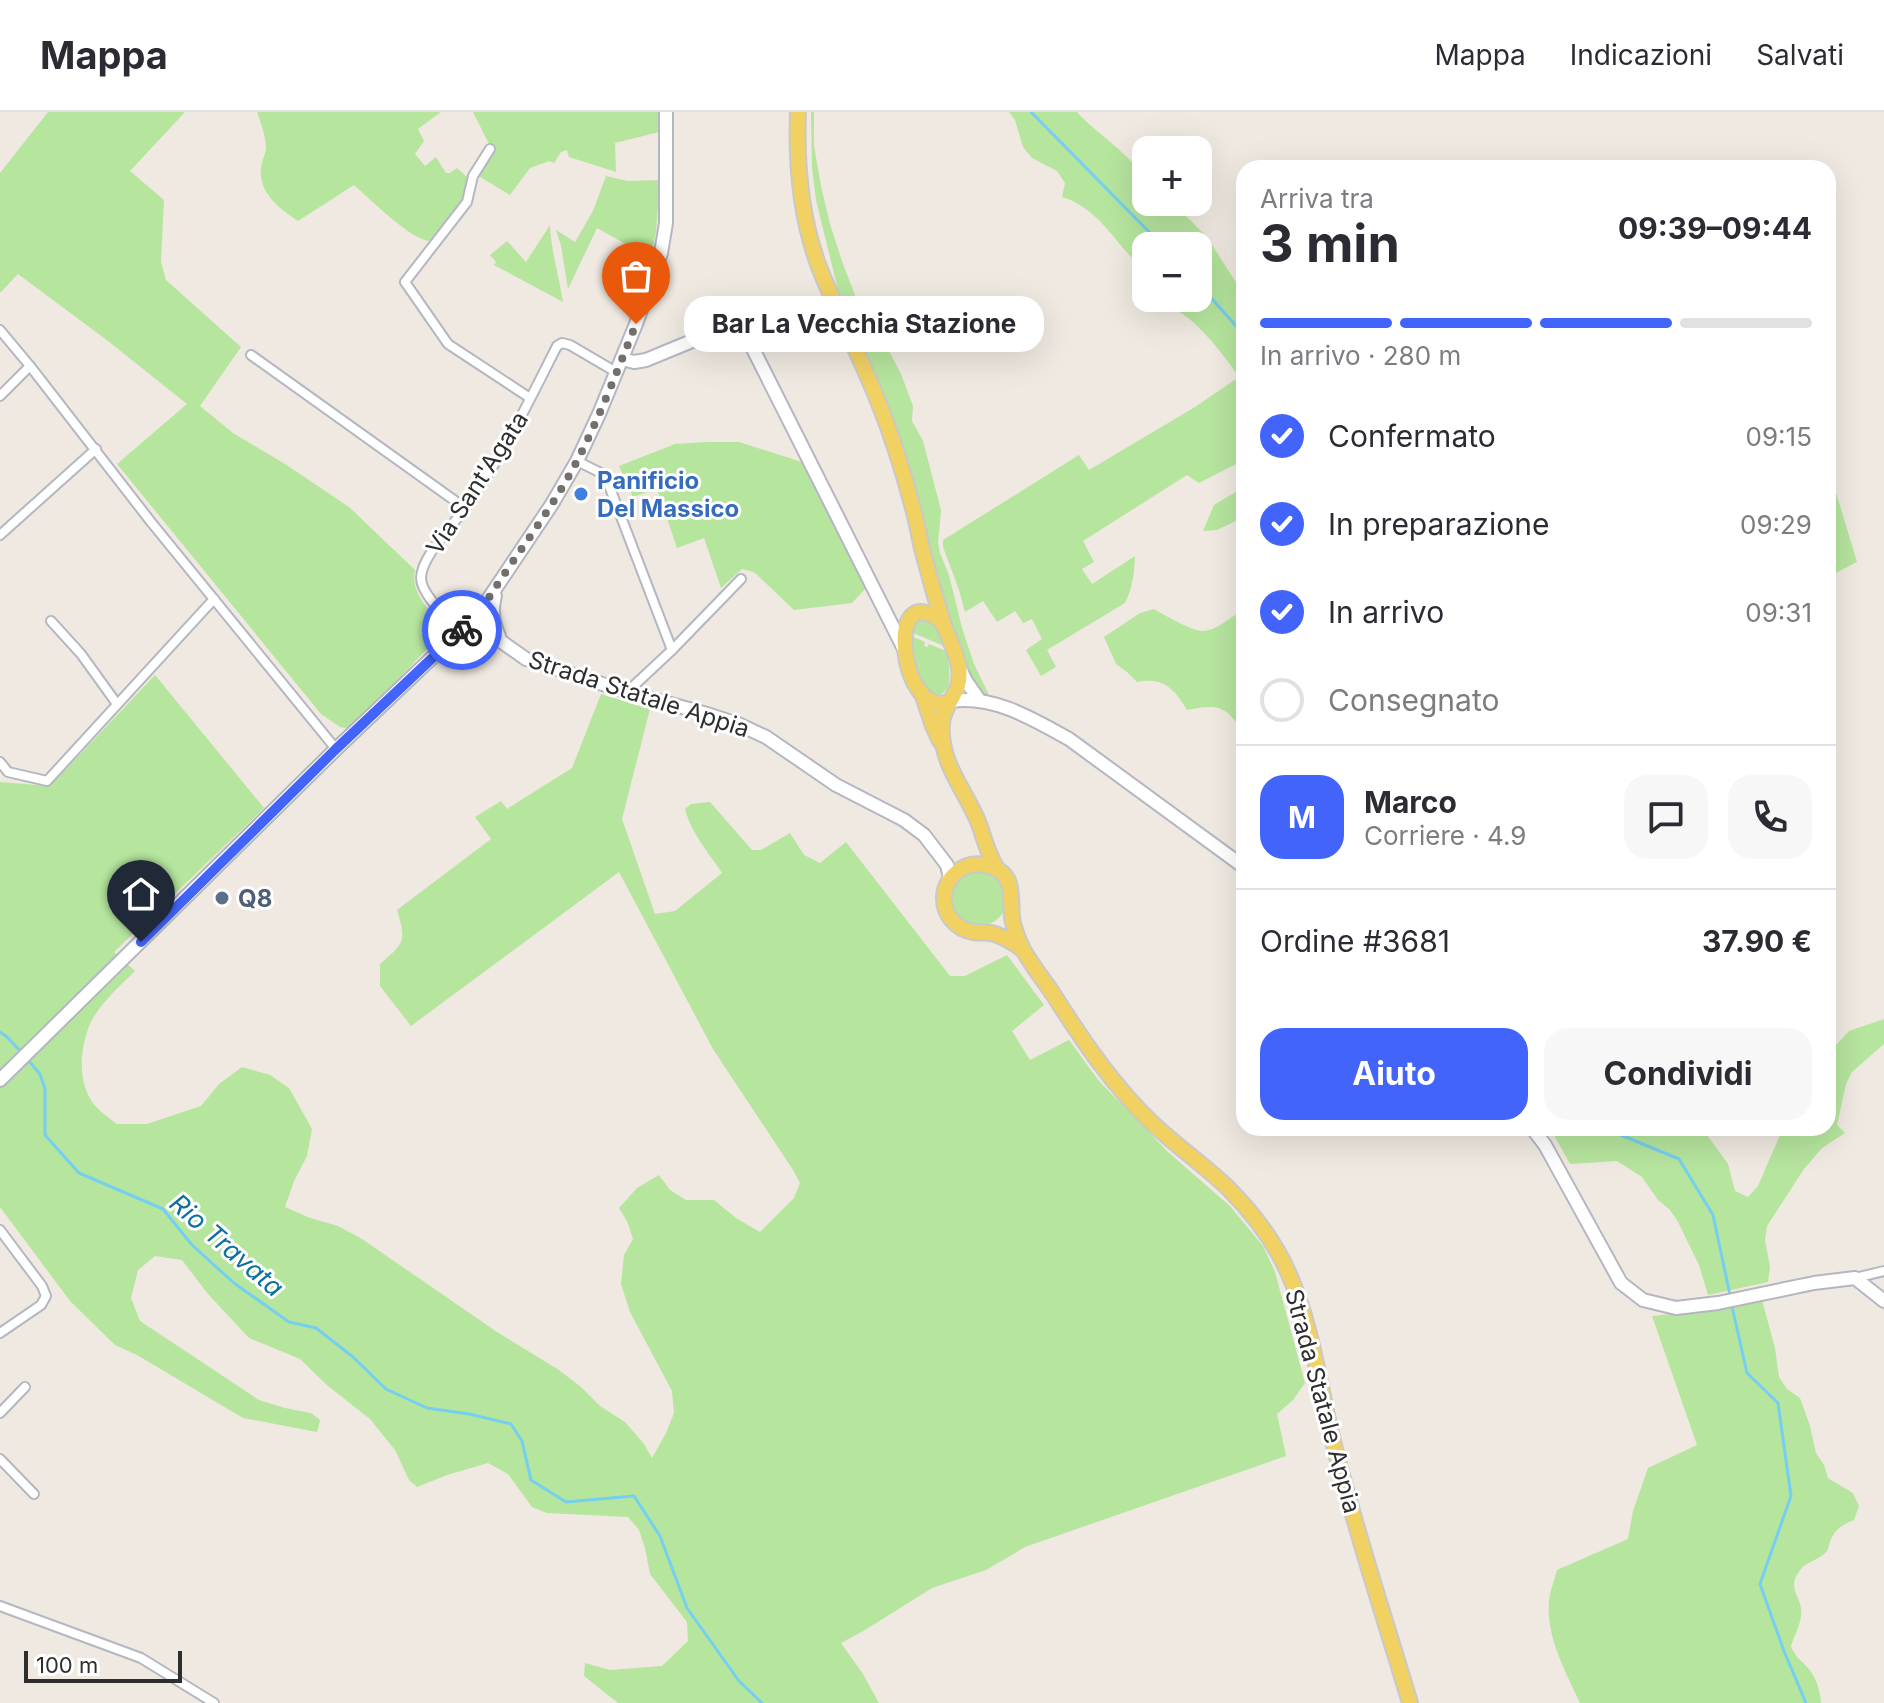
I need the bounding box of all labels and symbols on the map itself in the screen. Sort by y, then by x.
pin [602,242,670,324]
callout: Bar La Vecchia Stazione [684,296,1044,352]
street label: Via Sant'Agata [420,406,534,560]
place label: Panificio Del Massico [597,466,739,523]
marker: Panificio Del Massico [572,485,590,503]
courier [422,590,502,670]
street label: Strada Statale Appia [525,645,753,743]
pin [107,860,175,942]
place label: Q8 [238,884,272,913]
marker: Q8 [213,889,231,907]
water label: Rio Travata [164,1187,290,1303]
street label: Strada Statale Appia [1279,1286,1367,1516]
scale bar [24,1647,182,1683]

